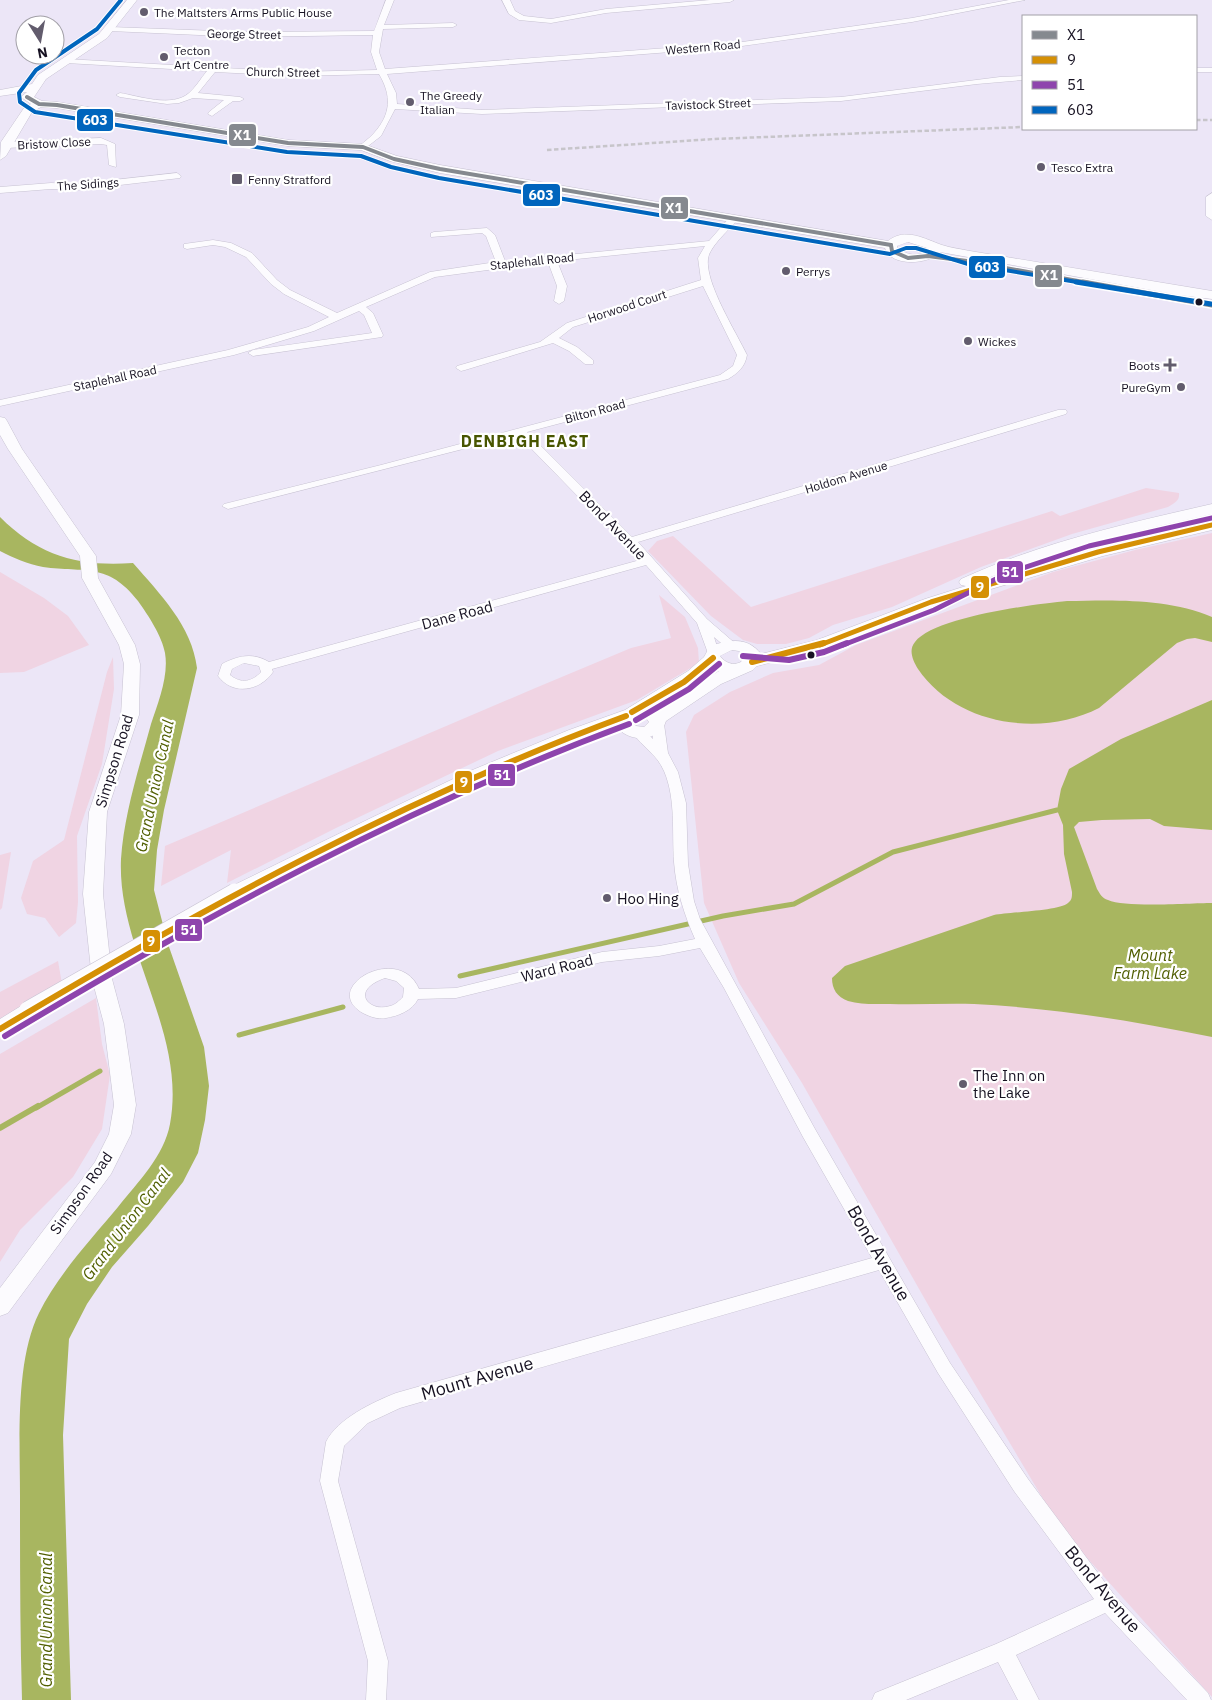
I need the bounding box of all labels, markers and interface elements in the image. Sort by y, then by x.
place label: The Maltsters Arms Public House [154,5,333,20]
marker: The Maltsters Arms Public House [138,6,150,18]
north arrow [15,15,65,65]
legend [1022,15,1197,130]
text: X1 [1067,25,1085,44]
street label: George Street [207,26,281,42]
street label: Western Road [665,36,741,58]
text: N [36,43,49,63]
place label: Tecton Art Centre [174,43,230,72]
text: 9 [1067,50,1076,69]
marker: Tecton Art Centre [158,51,170,63]
street label: Church Street [246,64,320,80]
text: 51 [1067,75,1085,94]
place label: The Greedy Italian [420,88,482,117]
street label: Tavistock Street [665,95,751,113]
marker: The Greedy Italian [404,96,416,108]
text: 603 [1067,100,1094,119]
line badge: 603 [76,108,114,132]
text: 603 [82,111,108,129]
line badge: X1 [228,123,257,147]
text: X1 [233,126,252,144]
street label: Bristow Close [17,134,92,152]
place label: Tesco Extra [1051,160,1114,175]
marker: Tesco Extra [1035,161,1047,173]
marker: Fenny Stratford [230,172,244,186]
place label: Fenny Stratford [248,172,331,187]
street label: The Sidings [57,174,120,194]
line badge: 603 [522,183,561,207]
text: 603 [528,186,554,204]
line badge: X1 [660,196,689,220]
text: X1 [665,199,684,217]
street label: Staplehall Road [489,249,575,273]
line badge: 603 [968,255,1006,279]
text: 603 [974,258,1000,276]
place label: Perrys [796,264,830,279]
line badge: X1 [1034,264,1063,288]
marker: Perrys [780,265,792,277]
text: X1 [1040,266,1059,284]
street label: Horwood Court [586,286,668,326]
unlabelled marker [1194,297,1204,307]
place label: Wickes [978,334,1016,349]
marker: Wickes [962,335,974,347]
place label: Boots [1129,358,1160,373]
marker: Boots [1164,359,1176,371]
street label: Staplehall Road [72,362,158,394]
place label: PureGym [1121,380,1171,395]
marker: PureGym [1175,381,1187,393]
street label: Bilton Road [563,396,627,426]
district label: DENBIGH EAST [461,431,589,451]
street label: Holdom Avenue [803,457,889,497]
street label: Bond Avenue [575,486,651,564]
line badge: 51 [996,560,1024,584]
text: 51 [1002,563,1019,581]
line badge: 9 [970,575,990,599]
text: 9 [976,578,984,596]
street label: Dane Road [419,596,495,634]
unlabelled marker [806,650,816,660]
street label: Simpson Road [91,712,137,810]
water label: Grand Union Canal [130,717,178,854]
line badge: 51 [487,763,516,787]
text: 51 [494,766,511,784]
line badge: 9 [454,770,473,794]
text: 9 [460,773,468,791]
place label: Hoo Hing [617,889,679,908]
marker: Hoo Hing [601,892,613,904]
line badge: 51 [174,918,203,942]
text: 51 [181,921,198,939]
line badge: 9 [142,929,161,953]
text: 9 [147,932,155,950]
water label: Mount Farm Lake [1113,945,1187,983]
street label: Ward Road [519,950,595,986]
place label: The Inn on the Lake [973,1066,1045,1102]
marker: The Inn on the Lake [957,1078,969,1090]
street label: Simpson Road [46,1148,116,1238]
water label: Grand Union Canal [78,1164,175,1284]
street label: Bond Avenue [842,1201,916,1305]
street label: Mount Avenue [418,1351,536,1405]
street label: Bond Avenue [1060,1541,1146,1637]
water label: Grand Union Canal [36,1552,56,1687]

